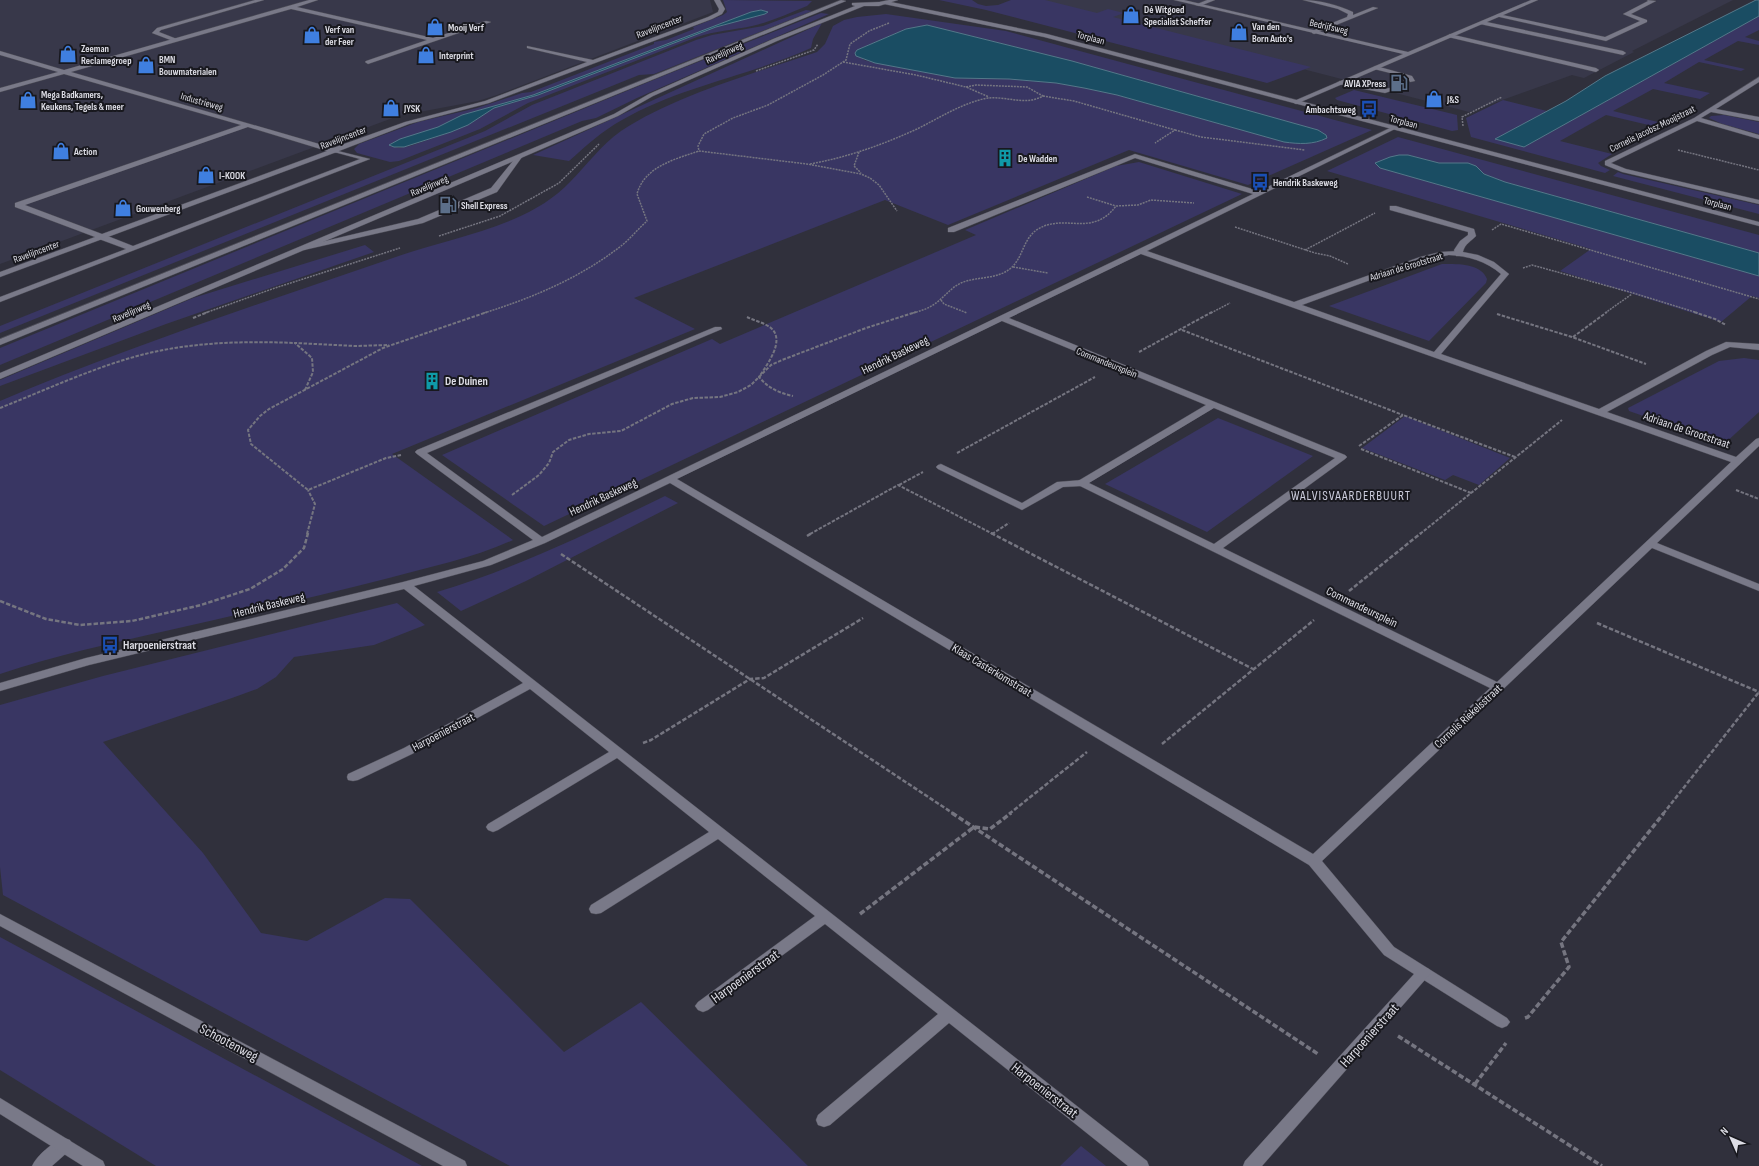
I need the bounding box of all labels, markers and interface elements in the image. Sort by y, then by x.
place label: Dé Witgoed Specialist Scheffer [1144,4,1211,28]
shop icon: Dé Witgoed Specialist Scheffer [1121,5,1141,25]
street label: Ravelijncenter [635,13,684,41]
shop icon: Mooij Verf [425,17,445,37]
street label: Bedrijfsweg [1308,17,1349,37]
place label: Van den Born Auto's [1252,21,1293,45]
place label: Mooij Verf [448,22,485,34]
shop icon: Van den Born Auto's [1229,22,1249,42]
place label: Verf van der Feer [325,24,354,48]
shop icon: Verf van der Feer [302,25,322,45]
street label: Torplaan [1075,28,1106,47]
street label: Ravelijnweg [704,39,745,66]
place label: Zeeman Reclamegroep [81,43,131,67]
shop icon: Zeeman Reclamegroep [58,44,78,64]
shop icon: Interprint [416,45,436,65]
place label: Interprint [439,50,474,62]
place label: BMN Bouwmaterialen [159,54,217,78]
shop icon: BMN Bouwmaterialen [136,55,156,75]
fuel station icon: AVIA XPress [1389,73,1409,93]
place label: AVIA XPress [1343,78,1386,90]
place label: Mega Badkamers, Keukens, Tegels & meer [41,89,124,113]
shop icon: J&S [1424,89,1444,109]
shop icon: Mega Badkamers, Keukens, Tegels & meer [18,90,38,110]
street label: Industrieweg [179,90,224,114]
place label: J&S [1446,94,1460,106]
shop icon: JYSK [381,98,401,118]
bus stop icon: Ambachtsweg [1359,99,1379,119]
place label: JYSK [403,103,420,115]
street label: Cornelis Jacobsz Mooijstraat [1608,103,1697,155]
place label: Ambachtsweg [1305,104,1357,116]
street label: Torplaan [1388,112,1419,131]
street label: Ravelijncenter [319,124,368,152]
shop icon: Action [51,141,71,161]
place label: Action [73,146,97,158]
building icon: De Wadden [995,148,1015,168]
place label: De Wadden [1018,153,1057,165]
shop icon: I-KOOK [196,165,216,185]
place label: I-KOOK [219,170,245,182]
bus stop icon: Hendrik Baskeweg [1250,172,1270,192]
street label: Ravelijnweg [409,173,450,199]
place label: Hendrik Baskeweg [1273,177,1339,189]
street label: Torplaan [1702,194,1733,213]
fuel station icon: Shell Express [438,195,458,215]
shop icon: Gouwenberg [113,198,133,218]
place label: Shell Express [461,200,508,212]
place label: Gouwenberg [136,203,181,215]
street label: Ravelijncenter [12,238,61,266]
street label: Adriaan de Grootstraat [1367,250,1444,284]
street label: Ravelijnweg [111,299,152,325]
street label: Hendrik Baskeweg [859,333,932,378]
street label: Commandeursplein [1074,345,1139,381]
building icon: De Duinen [422,371,442,391]
place label: De Duinen [445,374,488,389]
street label: Adriaan de Grootstraat [1641,408,1732,452]
street label: Hendrik Baskeweg [567,475,640,520]
district label: WALVISVAARDERBUURT [1291,488,1411,504]
street label: Commandeursplein [1324,584,1400,631]
street label: Hendrik Baskeweg [232,589,307,622]
bus stop icon: Harpoenierstraat [100,635,120,655]
place label: Harpoenierstraat [123,638,196,653]
street label: Klaas Casterkomstraat [949,641,1035,700]
street label: Cornelis Riekelsstraat [1431,681,1506,752]
street label: Harpoenierstraat [409,710,477,755]
street label: Harpoenierstraat [708,946,783,1007]
street label: Harpoenierstraat [1336,1000,1402,1071]
street label: Schootenweg [197,1020,261,1065]
street label: Harpoenierstraat [1008,1059,1081,1122]
north arrow [1711,1118,1751,1158]
text: N [1718,1125,1731,1138]

